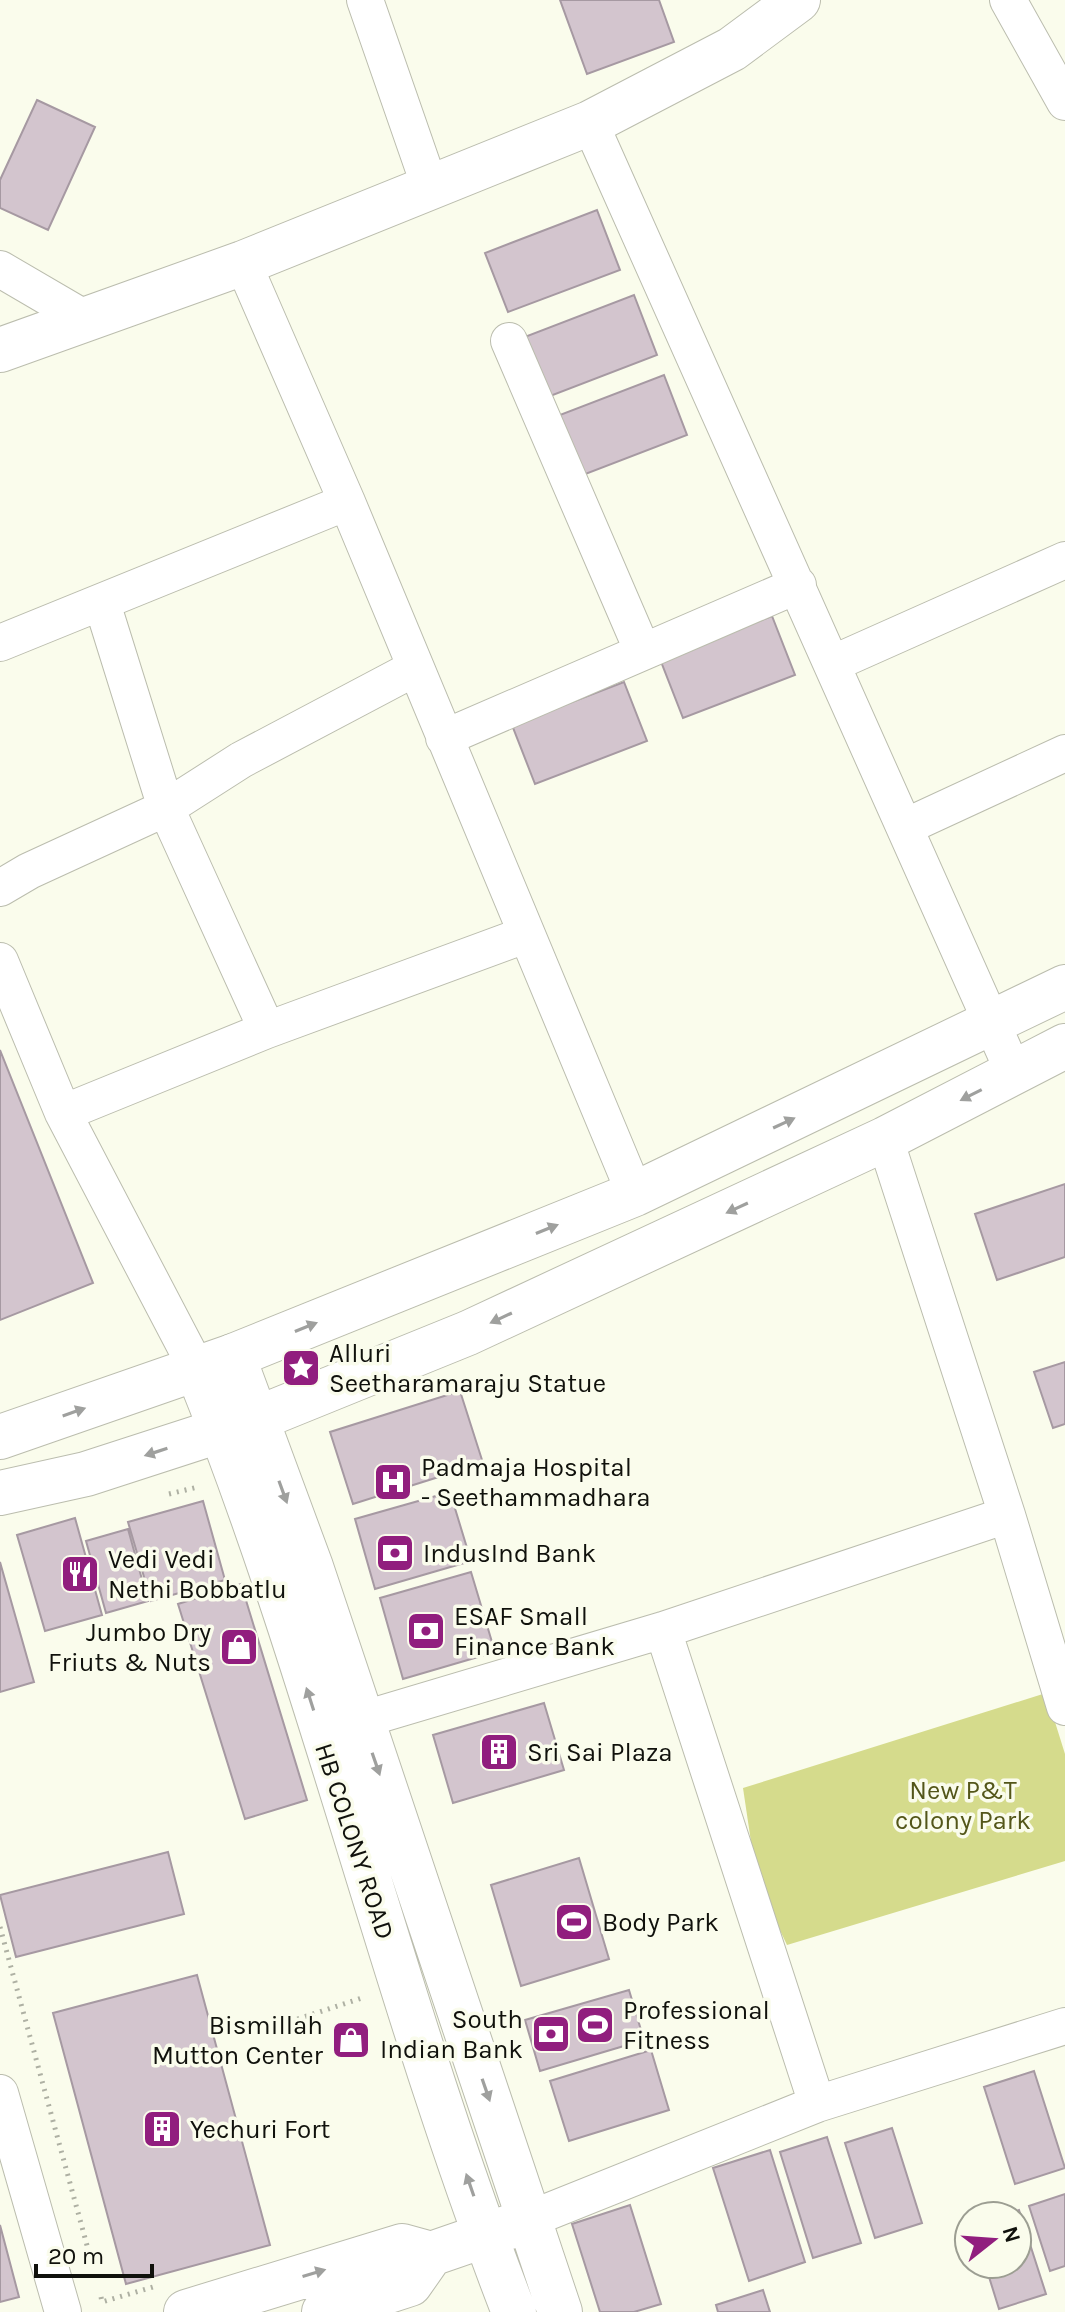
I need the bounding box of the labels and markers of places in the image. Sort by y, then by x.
place label: Alluri Seetharamaraju Statue [329,1338,606,1399]
place icon: Alluri Seetharamaraju Statue [280,1347,322,1389]
place label: Padmaja Hospital - Seethammadhara [421,1452,651,1513]
hospital icon: Padmaja Hospital - Seethammadhara [372,1461,414,1503]
bank icon: IndusInd Bank [374,1532,416,1574]
place label: IndusInd Bank [423,1538,596,1569]
place label: Vedi Vedi Nethi Bobbatlu [108,1544,287,1605]
restaurant icon: Vedi Vedi Nethi Bobbatlu [59,1553,101,1595]
place label: ESAF Small Finance Bank [454,1601,615,1662]
bank icon: ESAF Small Finance Bank [405,1610,447,1652]
place label: Jumbo Dry Friuts & Nuts [48,1617,211,1678]
shop icon: Jumbo Dry Friuts & Nuts [218,1626,260,1668]
building icon: Sri Sai Plaza [478,1731,520,1773]
place label: Sri Sai Plaza [527,1737,673,1768]
sports icon: Body Park [553,1901,595,1943]
place label: Body Park [602,1907,719,1938]
place label: Professional Fitness [623,1995,770,2056]
place label: South Indian Bank [380,2004,523,2065]
sports icon: Professional Fitness [574,2004,616,2046]
place label: Bismillah Mutton Center [152,2010,324,2071]
bank icon: South Indian Bank [530,2013,572,2055]
shop icon: Bismillah Mutton Center [330,2019,372,2061]
building icon: Yechuri Fort [141,2108,183,2150]
place label: Yechuri Fort [190,2114,331,2145]

